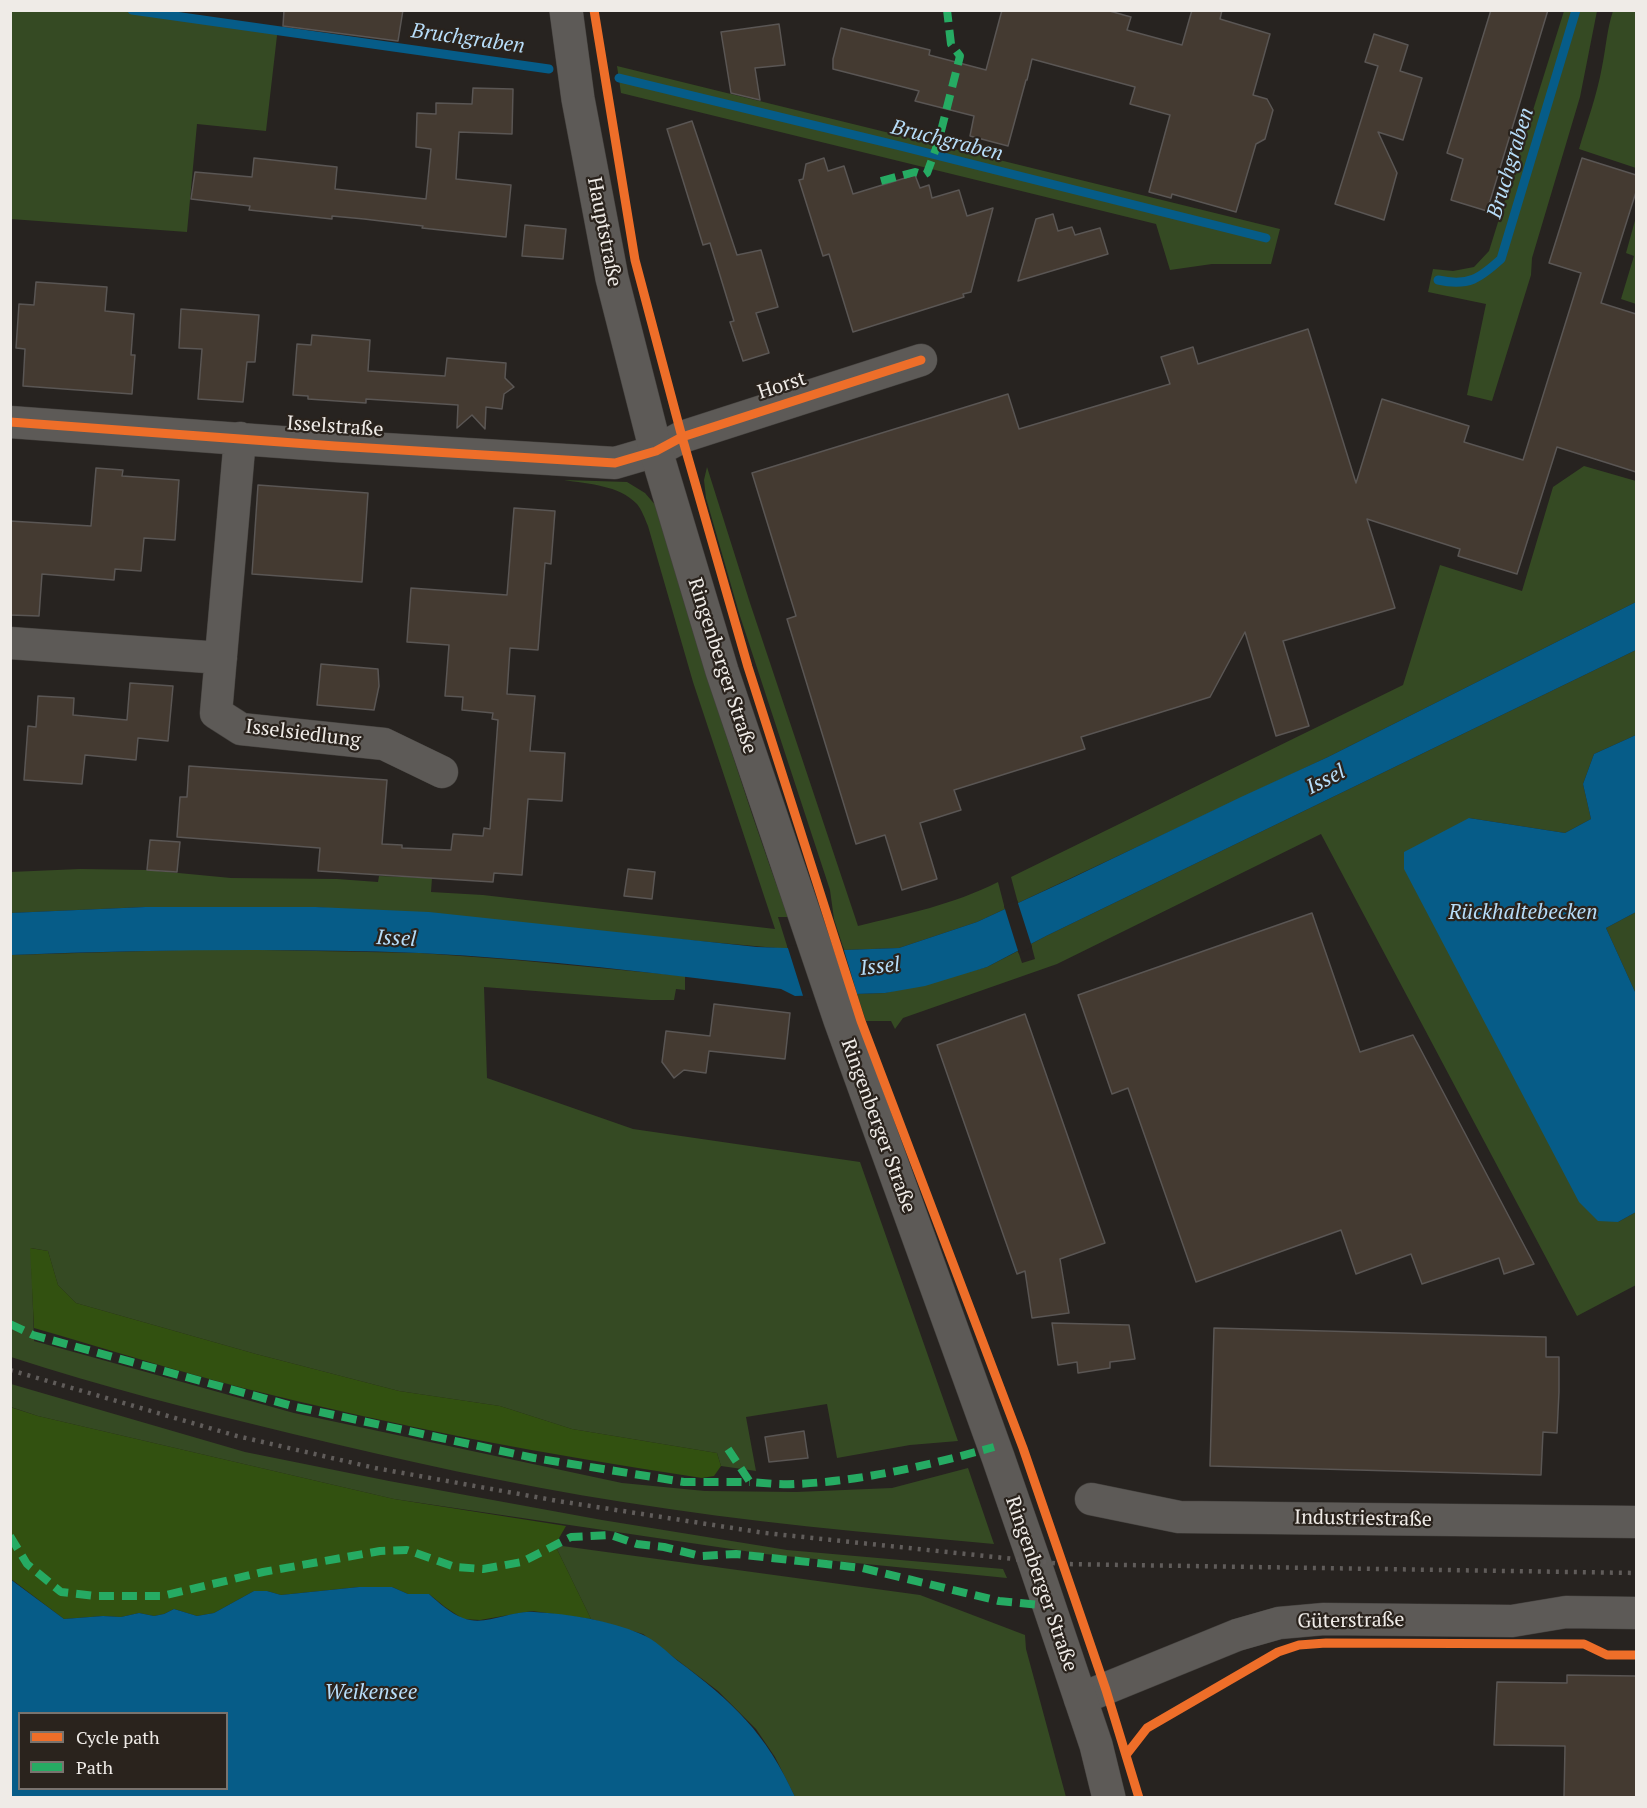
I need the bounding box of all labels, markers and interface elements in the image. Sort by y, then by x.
water label: Bruchgraben [410,19,526,59]
water label: Bruchgraben [1482,105,1540,221]
water label: Bruchgraben [888,115,1006,167]
street label: Hauptstraße [582,175,626,289]
street label: Horst [755,367,809,405]
street label: Isselstraße [286,412,384,442]
street label: Ringenberger Straße [682,575,762,757]
street label: Isselsiedlung [244,715,362,753]
water label: Issel [1302,760,1350,800]
water label: Rückhaltebecken [1448,900,1598,926]
water label: Issel [375,925,417,953]
water label: Issel [859,952,901,982]
street label: Ringenberger Straße [835,1036,921,1216]
street label: Ringenberger Straße [1000,1493,1082,1675]
street label: Industriestraße [1294,1506,1432,1532]
street label: Güterstraße [1297,1608,1405,1634]
water label: Weikensee [325,1680,417,1706]
legend [18,1712,228,1790]
text: Cycle path [76,1725,160,1749]
text: Path [76,1755,113,1779]

